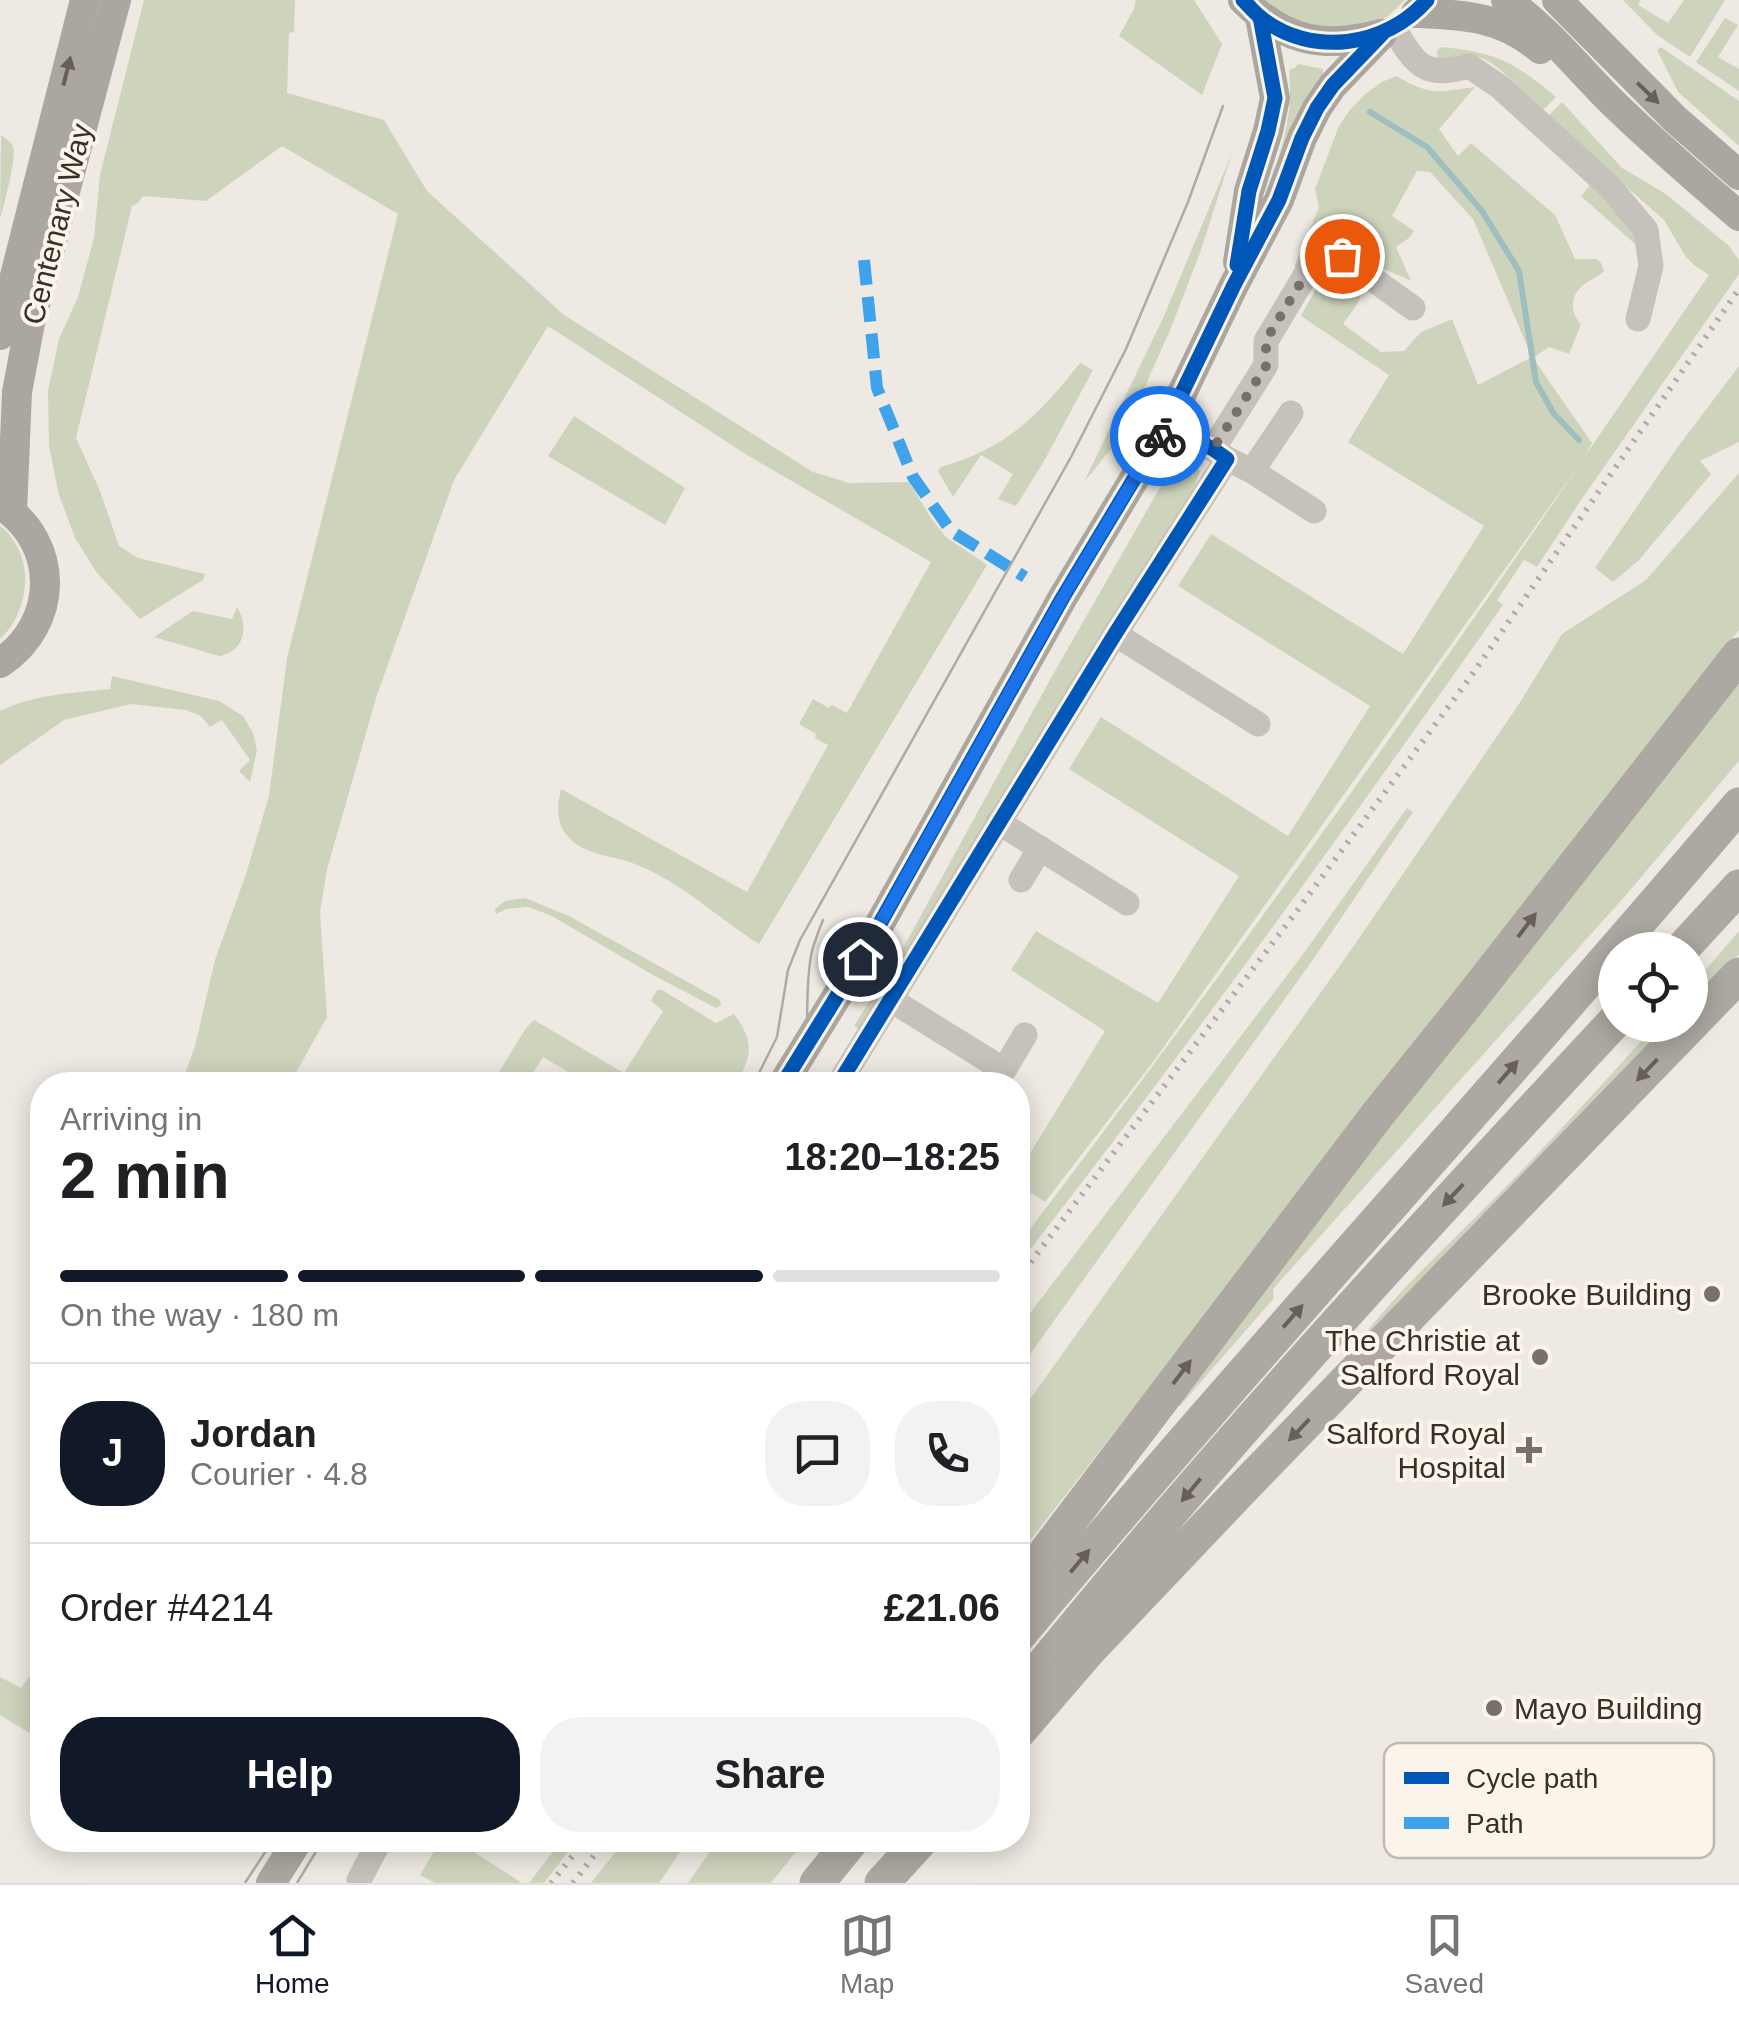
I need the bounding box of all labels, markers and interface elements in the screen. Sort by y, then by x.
one-way arrow [60,55,76,86]
one-way arrow [1635,80,1659,104]
street label: Centenary Way [16,120,98,328]
pin [1300,214,1385,299]
icon: bag [1315,229,1370,284]
courier [1110,386,1210,486]
icon: bike [1133,409,1188,464]
one-way arrow [1517,912,1537,938]
pin [818,917,903,1002]
icon: home [833,932,888,987]
map controls [1598,932,1708,1042]
button: locate [1598,932,1708,1042]
one-way arrow [1636,1058,1659,1082]
one-way arrow [1496,1060,1518,1085]
text: Arriving in [60,1101,202,1137]
text: 18:20–18:25 [784,1136,1000,1178]
text: 2 min [60,1139,230,1212]
one-way arrow [1443,1182,1465,1207]
place label: Brooke Building [1482,1278,1692,1311]
marker: Brooke Building [1701,1283,1723,1305]
text: On the way · 180 m [60,1297,339,1333]
one-way arrow [1281,1304,1304,1328]
place label: The Christie at Salford Royal [1325,1324,1521,1391]
marker: The Christie at Salford Royal [1529,1346,1551,1368]
one-way arrow [1171,1359,1191,1385]
button: chat [765,1401,870,1506]
button: phone [895,1401,1000,1506]
text: Jordan [190,1413,317,1455]
one-way arrow [1288,1417,1311,1441]
place label: Salford Royal Hospital [1326,1417,1506,1484]
text: J [102,1432,123,1474]
marker: Salford Royal Hospital [1516,1437,1542,1463]
text: Courier · 4.8 [190,1456,368,1492]
one-way arrow [1180,1477,1202,1502]
one-way arrow [1069,1549,1090,1574]
text: Order #4214 [60,1587,273,1629]
text: £21.06 [884,1587,1000,1629]
place label: Mayo Building [1514,1692,1702,1725]
marker: Mayo Building [1483,1697,1505,1719]
button: Help [60,1717,520,1832]
button: Share [540,1717,1000,1832]
legend [1384,1743,1714,1858]
text: Cycle path [1466,1763,1598,1794]
text: Path [1466,1808,1524,1839]
tab: Home [255,1908,330,2000]
tab: Map [840,1908,895,2000]
tab: Saved [1405,1908,1484,2000]

